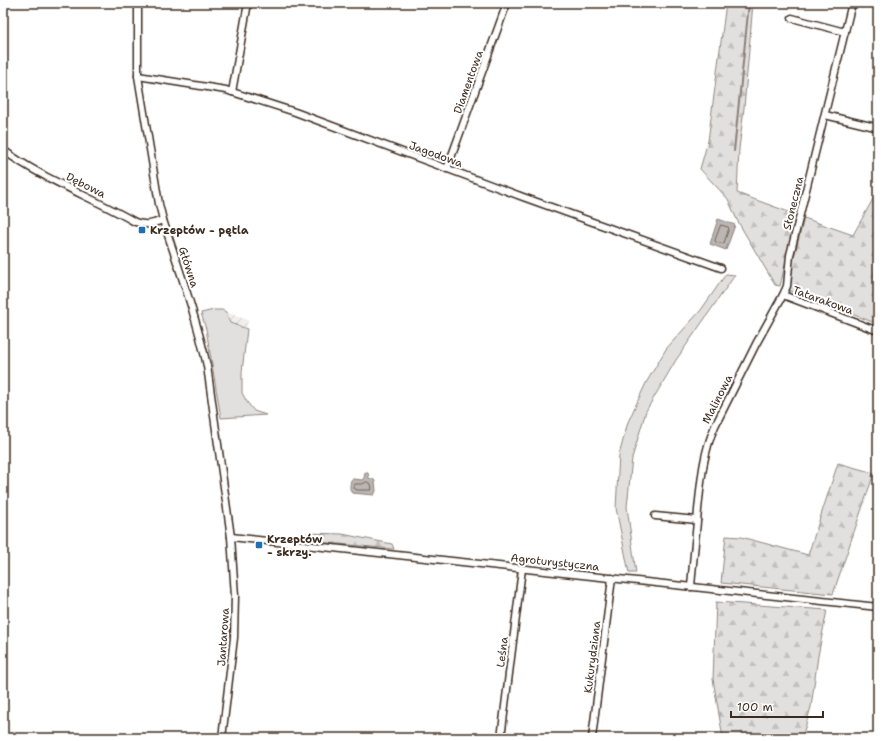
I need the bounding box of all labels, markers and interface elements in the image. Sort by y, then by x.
street label: Diamentowa [450,48,487,116]
street label: Jagodowa [407,138,465,171]
street label: Dębowa [63,169,108,202]
street label: Słoneczna [780,175,807,231]
place label: Krzeptów - pętla [150,223,249,238]
marker: Krzeptów - pętla [137,225,147,235]
street label: Główna [175,245,202,290]
street label: Tatarakowa [791,283,855,318]
street label: Malinowa [699,372,736,426]
place label: Krzeptów - skrzy. [267,532,322,560]
marker: Krzeptów - skrzy. [254,540,264,550]
street label: Agroturystyczna [510,550,600,575]
street label: Jantarowa [214,607,233,667]
street label: Kukurydziana [581,620,604,694]
street label: Leśna [493,636,512,668]
scale bar [731,693,823,719]
text: 100 m [737,699,773,715]

